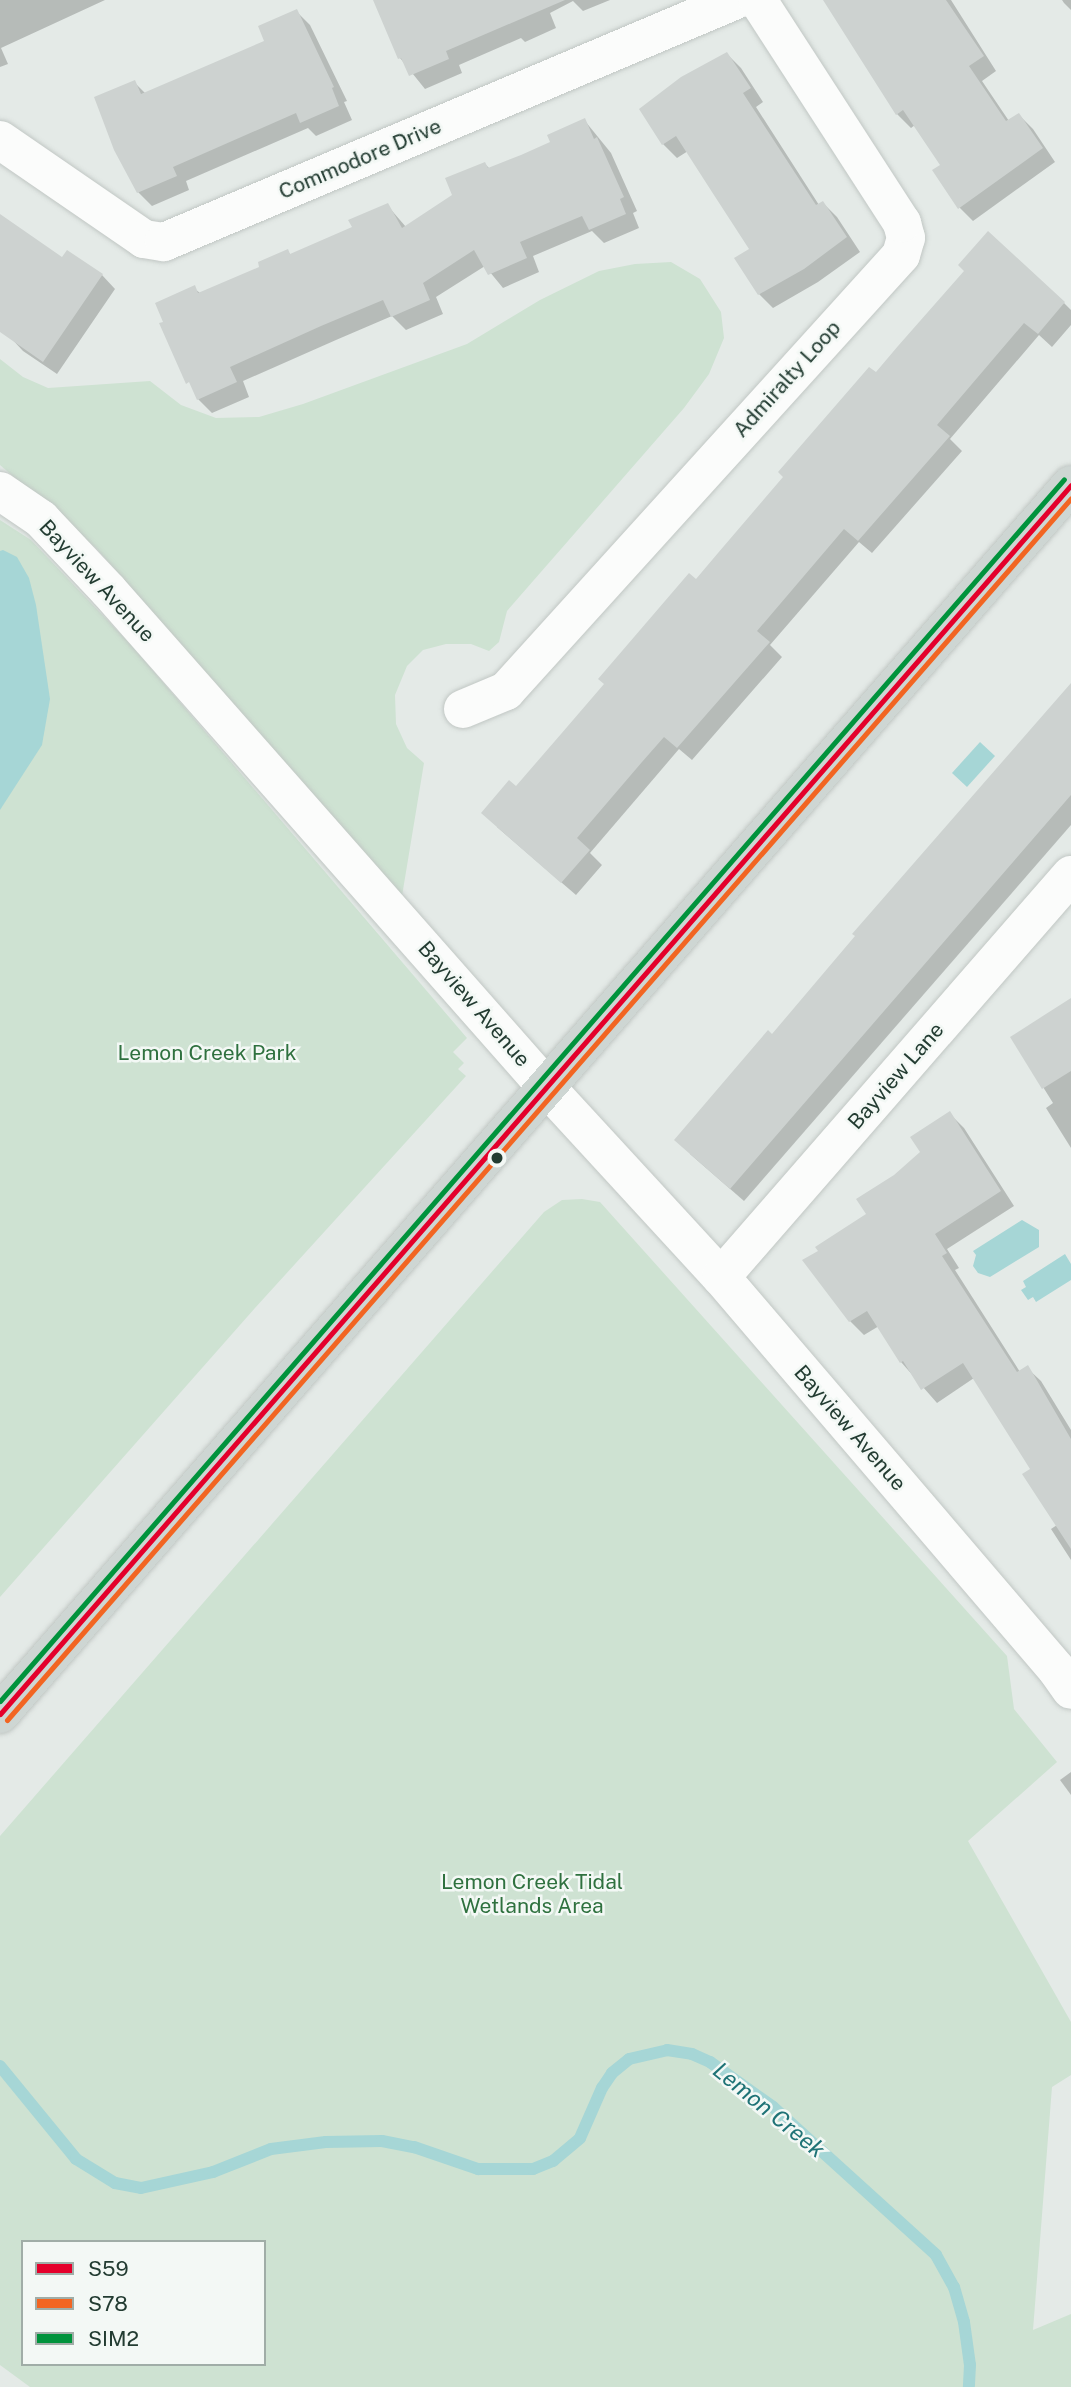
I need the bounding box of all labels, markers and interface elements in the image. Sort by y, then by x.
street label: Commodore Drive [275,113,445,205]
street label: Admiralty Loop [728,315,846,443]
street label: Bayview Avenue [34,515,160,647]
street label: Bayview Avenue [413,936,535,1072]
street label: Bayview Lane [843,1017,949,1135]
park label: Lemon Creek Park [118,1040,296,1066]
unlabelled marker [490,1151,504,1165]
street label: Bayview Avenue [789,1360,911,1496]
park label: Lemon Creek Tidal Wetlands Area [441,1869,623,1919]
water label: Lemon Creek [707,2056,831,2164]
legend [21,2240,266,2366]
text: S59 [88,2256,129,2281]
text: S78 [88,2291,128,2316]
text: SIM2 [88,2326,139,2351]

